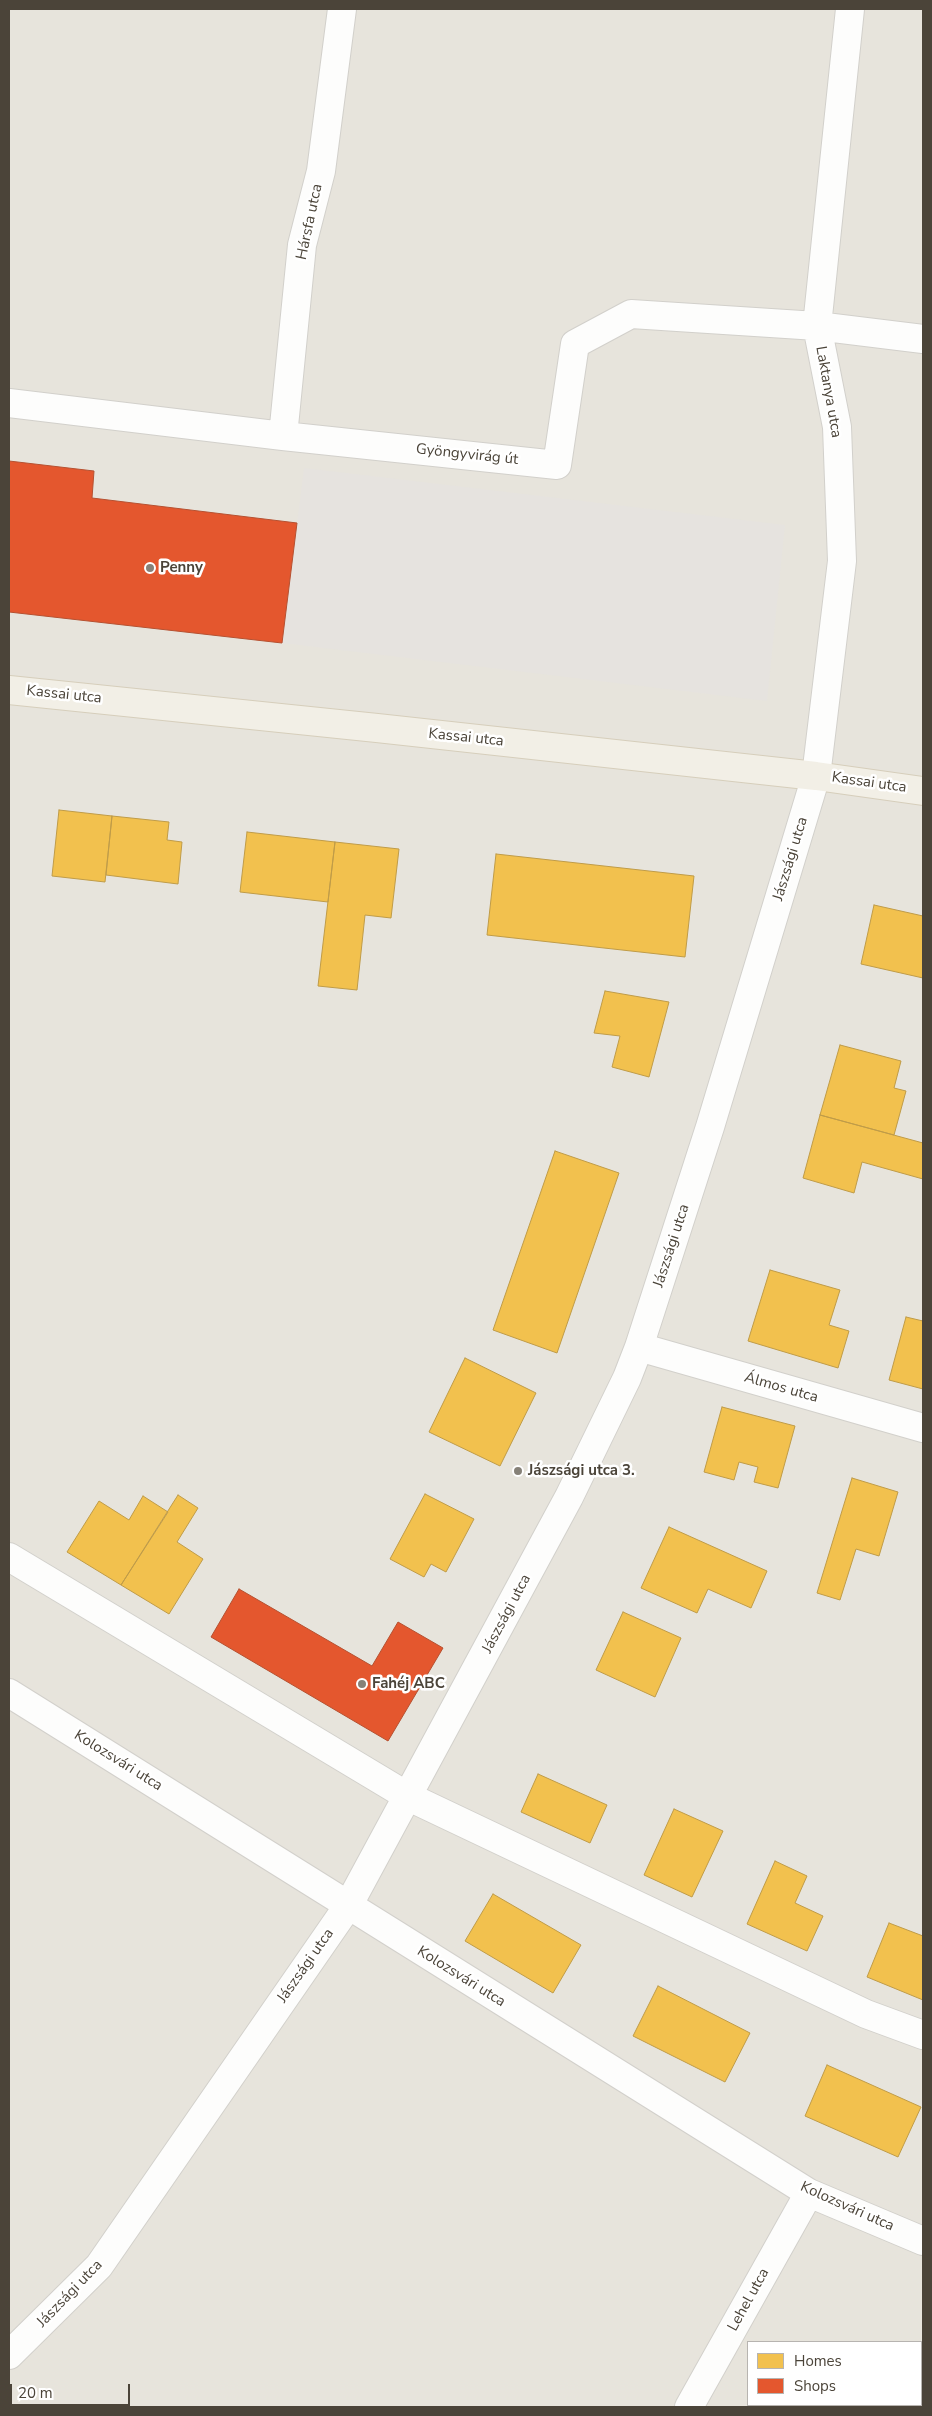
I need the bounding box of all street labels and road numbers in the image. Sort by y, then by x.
street label: Hársfa utca [293,182,327,262]
street label: Laktanya utca [811,345,845,439]
street label: Gyöngyvirág út [415,441,519,469]
street label: Kassai utca [26,682,102,708]
street label: Kassai utca [428,725,504,751]
street label: Kassai utca [830,769,908,797]
street label: Jászsági utca [770,815,812,903]
street label: Jászsági utca [650,1202,694,1290]
street label: Álmos utca [742,1369,820,1407]
street label: Jászsági utca [479,1572,535,1656]
street label: Kolozsvári utca [71,1727,165,1795]
street label: Jászsági utca [274,1925,338,2007]
street label: Kolozsvári utca [414,1943,508,2011]
street label: Kolozsvári utca [797,2178,897,2236]
street label: Jászsági utca [33,2257,107,2331]
street label: Lehel utca [724,2265,774,2335]

